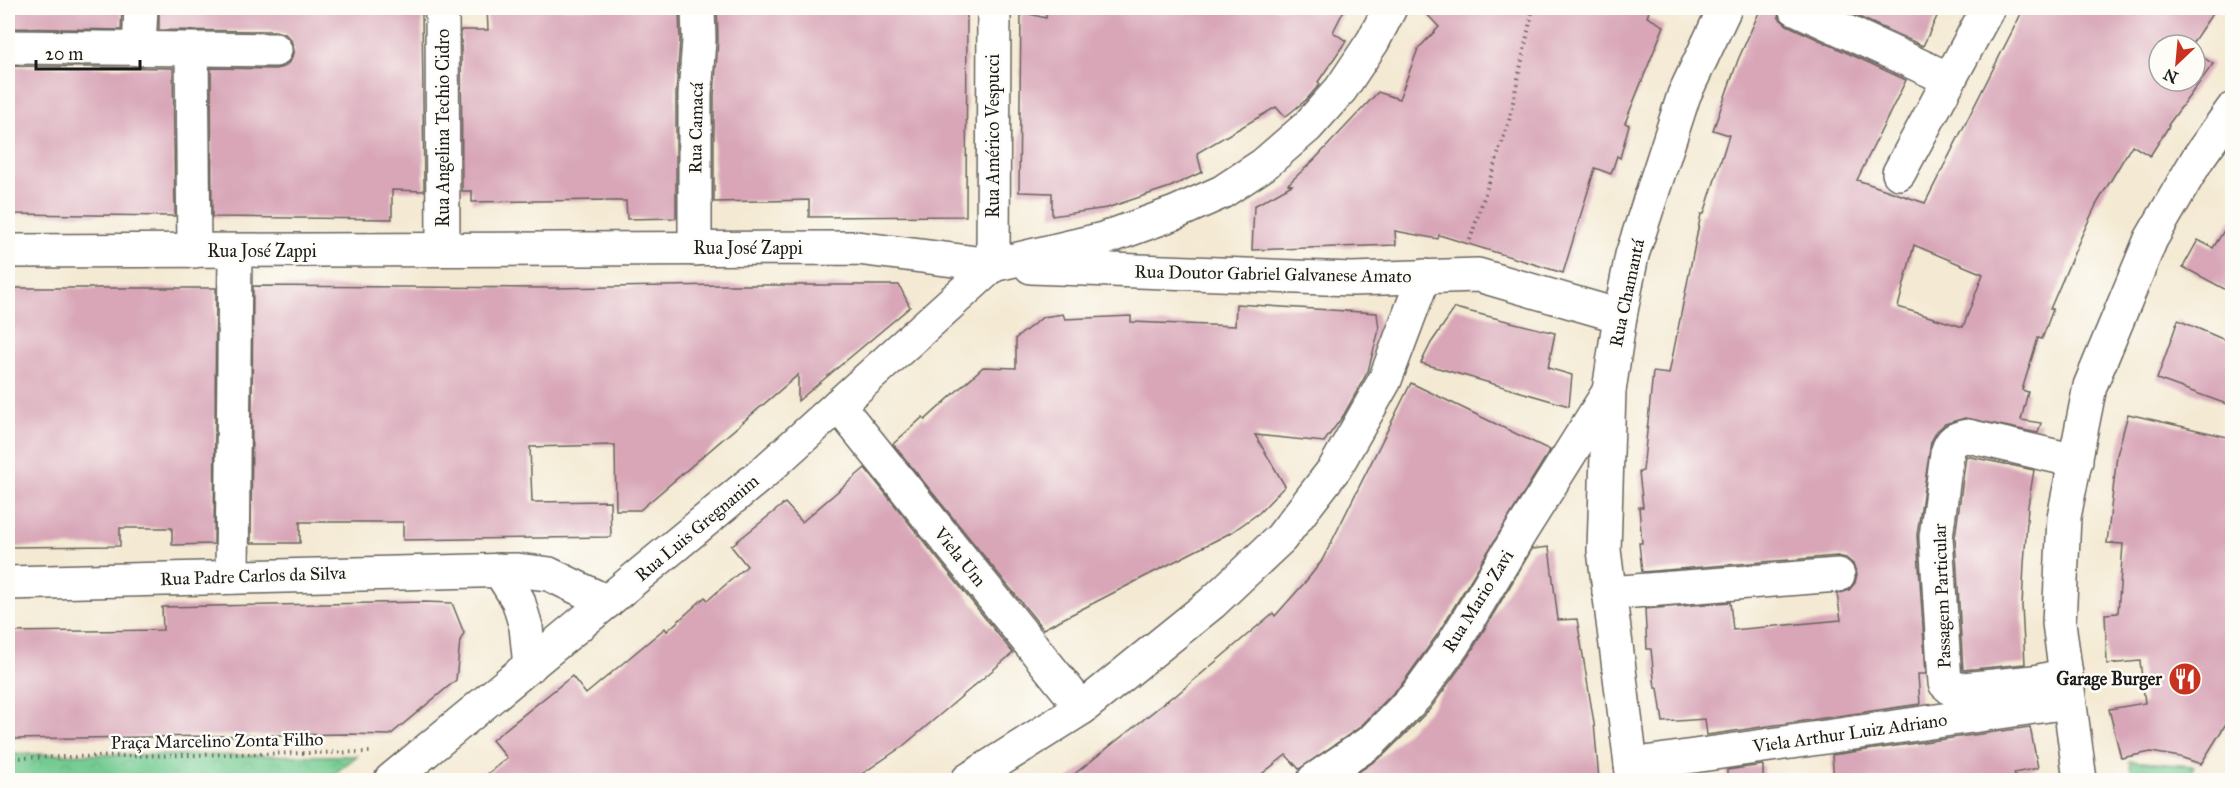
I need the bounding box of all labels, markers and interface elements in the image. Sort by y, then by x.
street label: Rua Angelina Techio Cidro [432,29,455,227]
scale bar [36,33,140,71]
north arrow [2147,33,2207,93]
text: 20 m [45,43,83,65]
street label: Rua Américo Vespucci [982,54,1004,218]
text: N [2160,64,2181,88]
street label: Rua Camacá [684,82,708,174]
street label: Rua José Zappi [693,237,803,260]
street label: Rua Chamantá [1605,237,1649,349]
street label: Rua José Zappi [207,240,317,263]
street label: Rua Doutor Gabriel Galvanese Amato [1134,261,1412,287]
street label: Rua Luis Gregnanim [631,470,764,587]
street label: Viela Um [929,522,991,591]
street label: Passagem Particular [1928,523,1957,669]
street label: Rua Mario Zavi [1438,546,1518,656]
street label: Rua Padre Carlos da Silva [160,562,347,590]
restaurant icon: Garage Burger [2167,661,2203,697]
place label: Garage Burger [2056,668,2163,691]
street label: Viela Arthur Luiz Adriano [1750,708,1949,758]
street label: Praça Marcelino Zonta Filho [110,728,324,754]

